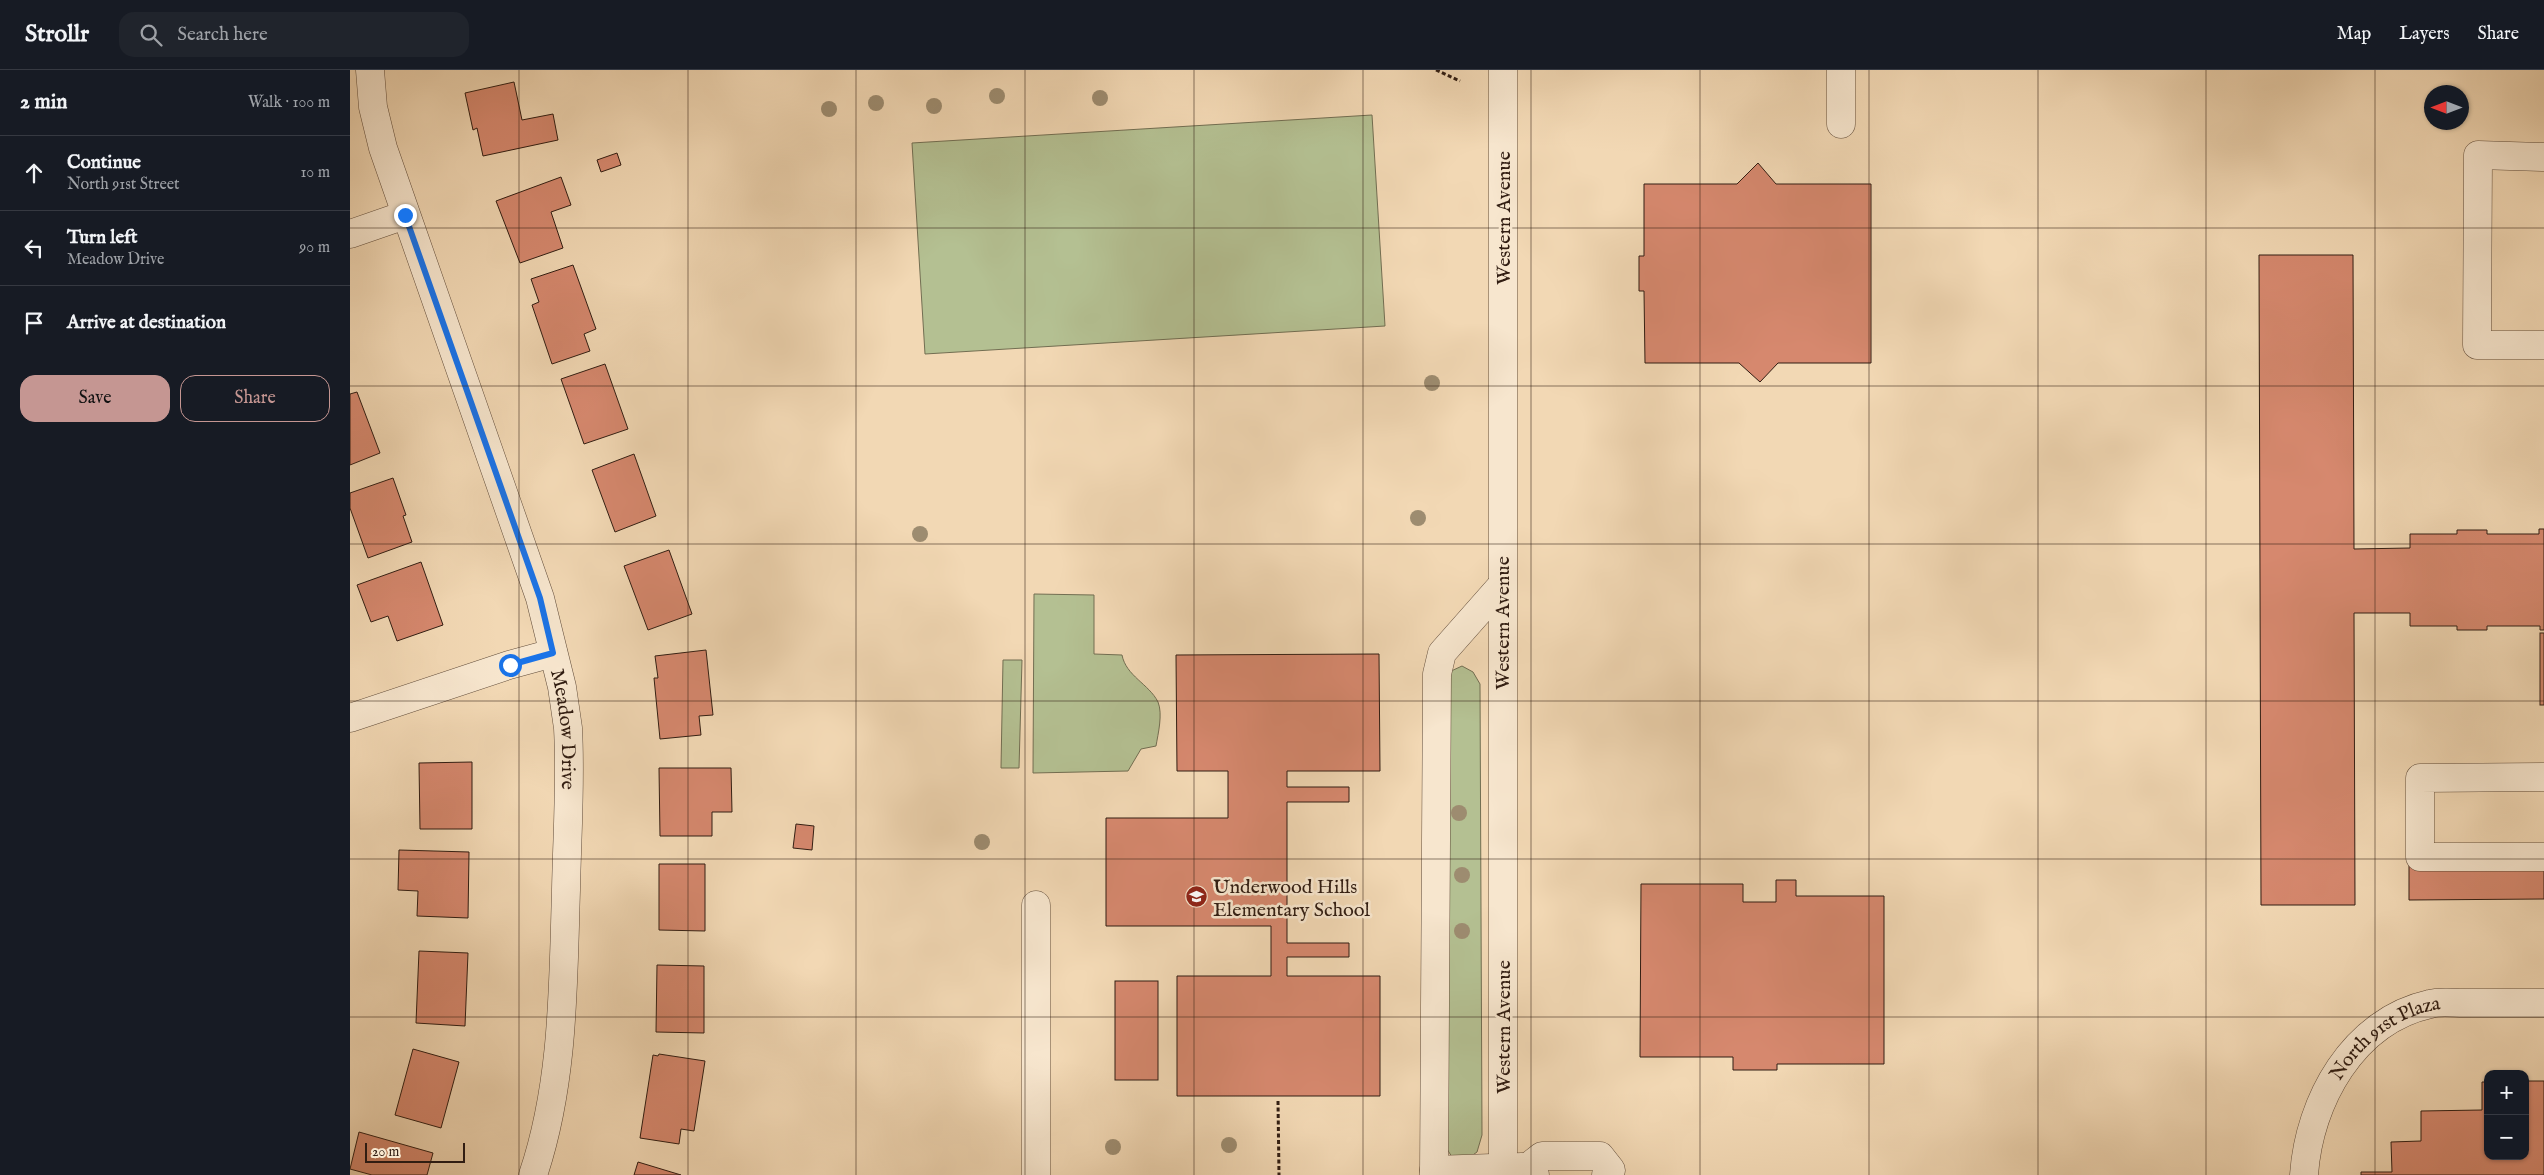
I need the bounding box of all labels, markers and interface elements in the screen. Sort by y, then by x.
search box [119,12,469,57]
text: Strollr [25,19,89,50]
icon: search [137,21,165,49]
text: Search here [177,23,268,47]
text: Map [2337,23,2371,46]
text: Layers [2399,23,2450,46]
text: Share [2478,23,2519,46]
north arrow [2424,85,2469,130]
text: 2 min [20,89,67,116]
text: Walk · 100 m [248,93,330,113]
text: Continue [67,151,141,175]
street label: Western Avenue [1492,151,1517,285]
icon: ahead [20,159,48,187]
text: 10 m [300,163,330,183]
text: North 91st Street [67,175,180,195]
route end [394,204,417,227]
text: Turn left [67,226,138,250]
icon: left [20,234,48,262]
text: 90 m [299,238,330,258]
text: Meadow Drive [67,250,164,270]
icon: arrive [20,309,48,337]
text: Arrive at destination [67,311,226,335]
button: Save [20,375,170,422]
button: Share [180,375,330,422]
street label: Western Avenue [1491,556,1516,690]
route start [499,654,522,677]
street label: Meadow Drive [544,666,580,790]
place label: Underwood Hills Elementary School [1213,875,1371,923]
school or university icon: Underwood Hills Elementary School [1185,885,1209,909]
street label: Western Avenue [1492,960,1517,1094]
street label: North 91st Plaza [2325,991,2442,1085]
map controls [2484,1070,2529,1160]
button: + [2484,1070,2529,1115]
button: − [2484,1115,2529,1160]
scale bar [365,1140,465,1163]
text: 20 m [372,1143,399,1161]

